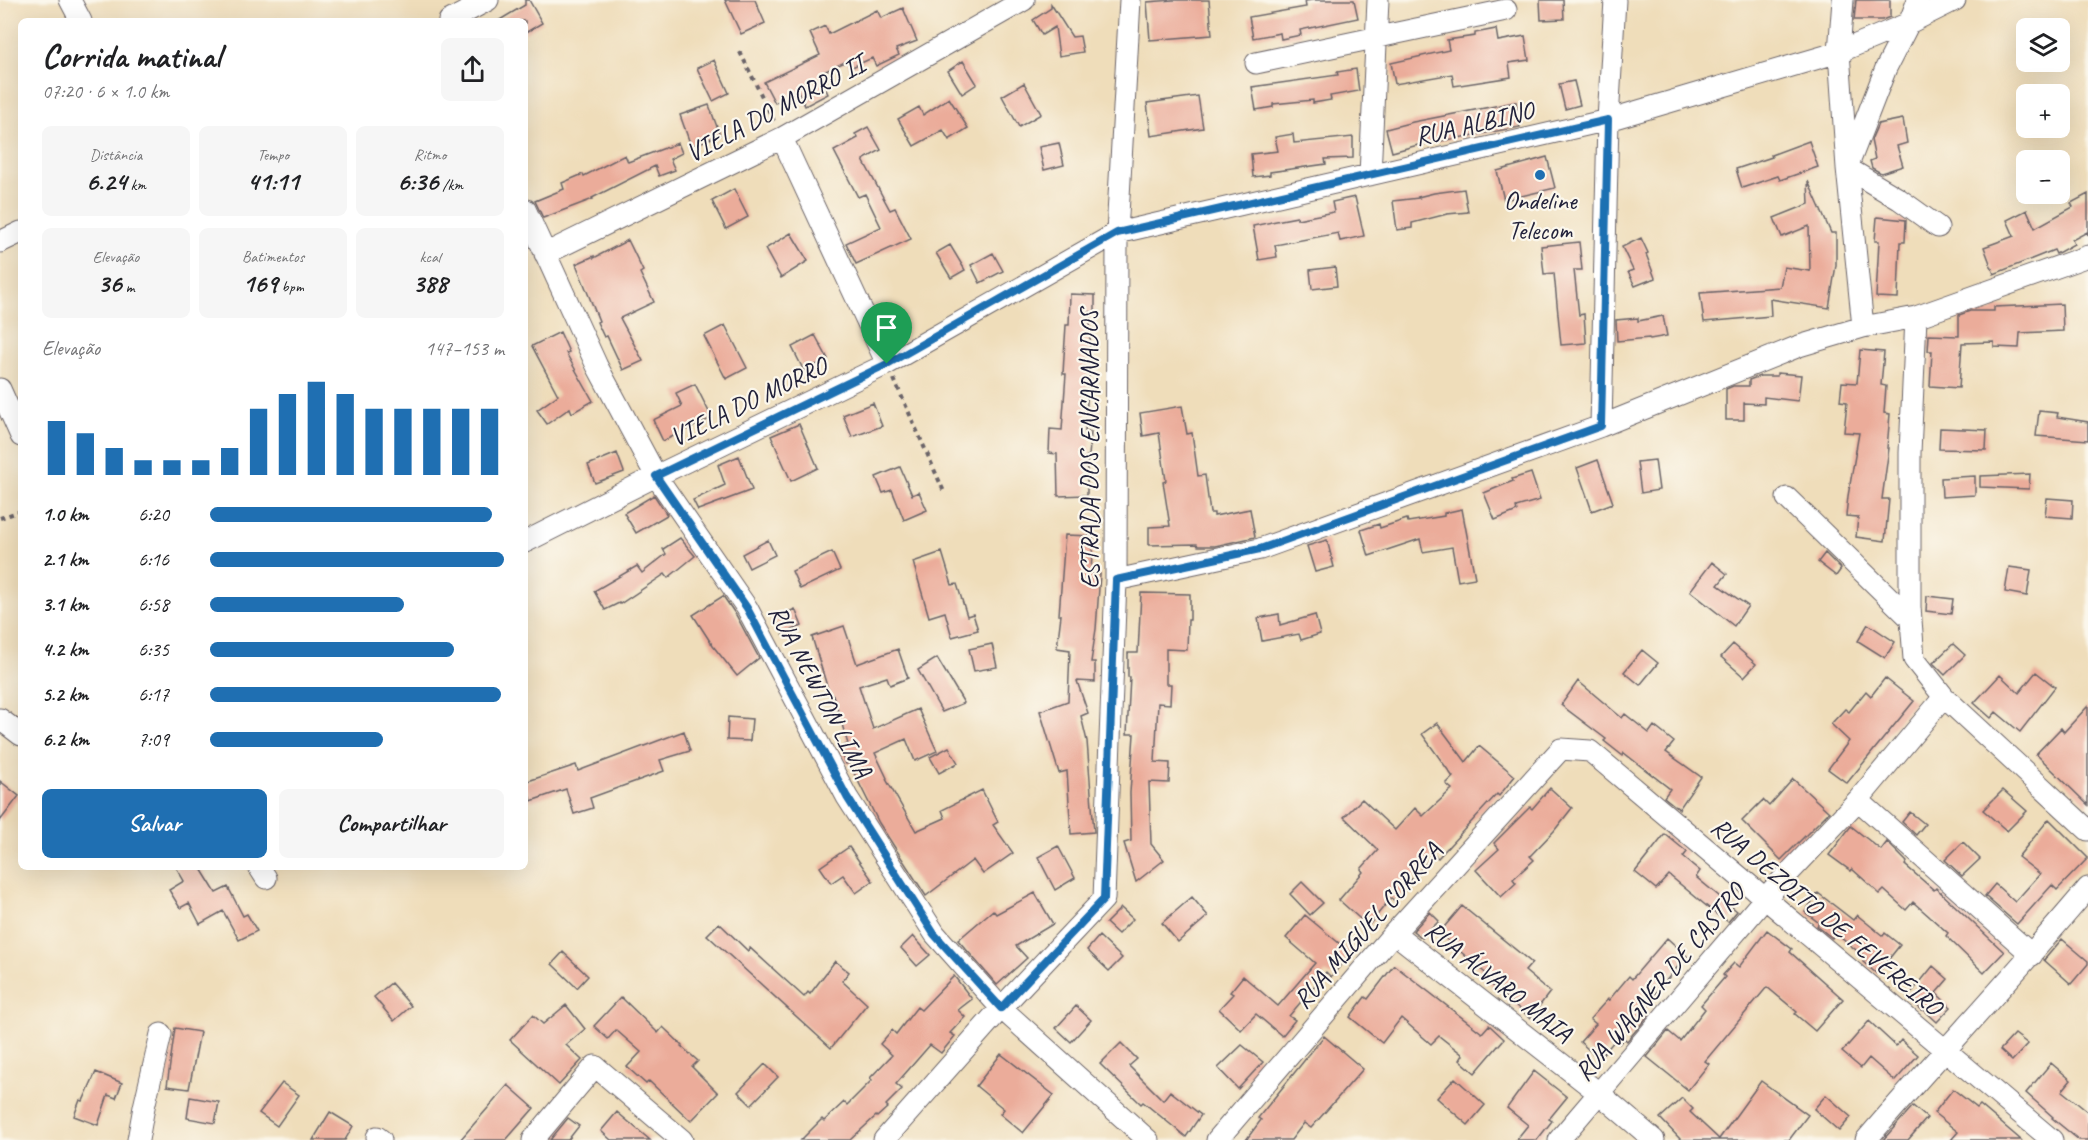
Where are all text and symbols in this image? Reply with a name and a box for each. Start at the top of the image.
map controls [2016,18,2070,204]
button: layers [2016,18,2070,72]
text: Corrida matinal [42,35,221,77]
button: share [441,38,504,101]
street label: VIELA DO MORRO II [680,45,875,170]
text: 07:20 · 6 × 1.0 km [42,79,169,104]
button: + [2016,84,2070,138]
street label: RUA ALBINO [1412,93,1540,153]
text: Distância [90,145,142,165]
text: Tempo [257,145,289,165]
text: Ritmo [414,145,446,165]
button: − [2016,150,2070,204]
text: 6.24 [86,165,127,198]
text: 41:11 [247,165,299,198]
text: 6:36 [397,165,438,198]
marker: Ondeline Telecom [1533,168,1547,182]
text: km [127,175,146,195]
text: /km [438,175,463,195]
place label: Ondeline Telecom [1504,184,1578,247]
text: Elevação [93,247,139,267]
text: Batimentos [242,247,304,267]
text: kcal [419,247,441,267]
text: 36 [98,267,122,300]
text: 169 [242,267,278,300]
text: 388 [412,267,448,300]
text: m [122,277,134,297]
text: bpm [278,277,304,297]
pin [861,302,912,364]
street label: ESTRADA DOS ENCARNADOS [1073,305,1106,589]
icon: arrive [870,311,903,344]
text: Elevação [42,336,100,361]
text: 147–153 m [425,336,504,361]
street label: VIELA DO MORRO [664,348,835,454]
text: 1.0 km [42,502,89,527]
text: 6:20 [138,502,169,527]
text: 2.1 km [42,547,89,572]
text: 6:16 [138,547,169,572]
text: 3.1 km [42,592,89,617]
text: 6:58 [138,592,169,617]
street label: RUA NEWTON LIMA [761,599,880,784]
text: 4.2 km [42,637,89,662]
text: 6:35 [138,637,169,662]
text: 5.2 km [42,682,88,707]
text: 6:17 [138,682,169,707]
text: 6.2 km [42,727,89,752]
text: 7:09 [138,727,169,752]
button: Salvar [42,789,267,858]
button: Compartilhar [279,789,504,858]
street label: RUA DEZOITO DE FEVEREIRO [1704,810,1951,1025]
street label: RUA MIGUEL CORREA [1286,834,1449,1015]
street label: RUA WAGNER DE CASTRO [1567,875,1754,1088]
street label: RUA ÁLVARO MAIA [1418,913,1580,1050]

